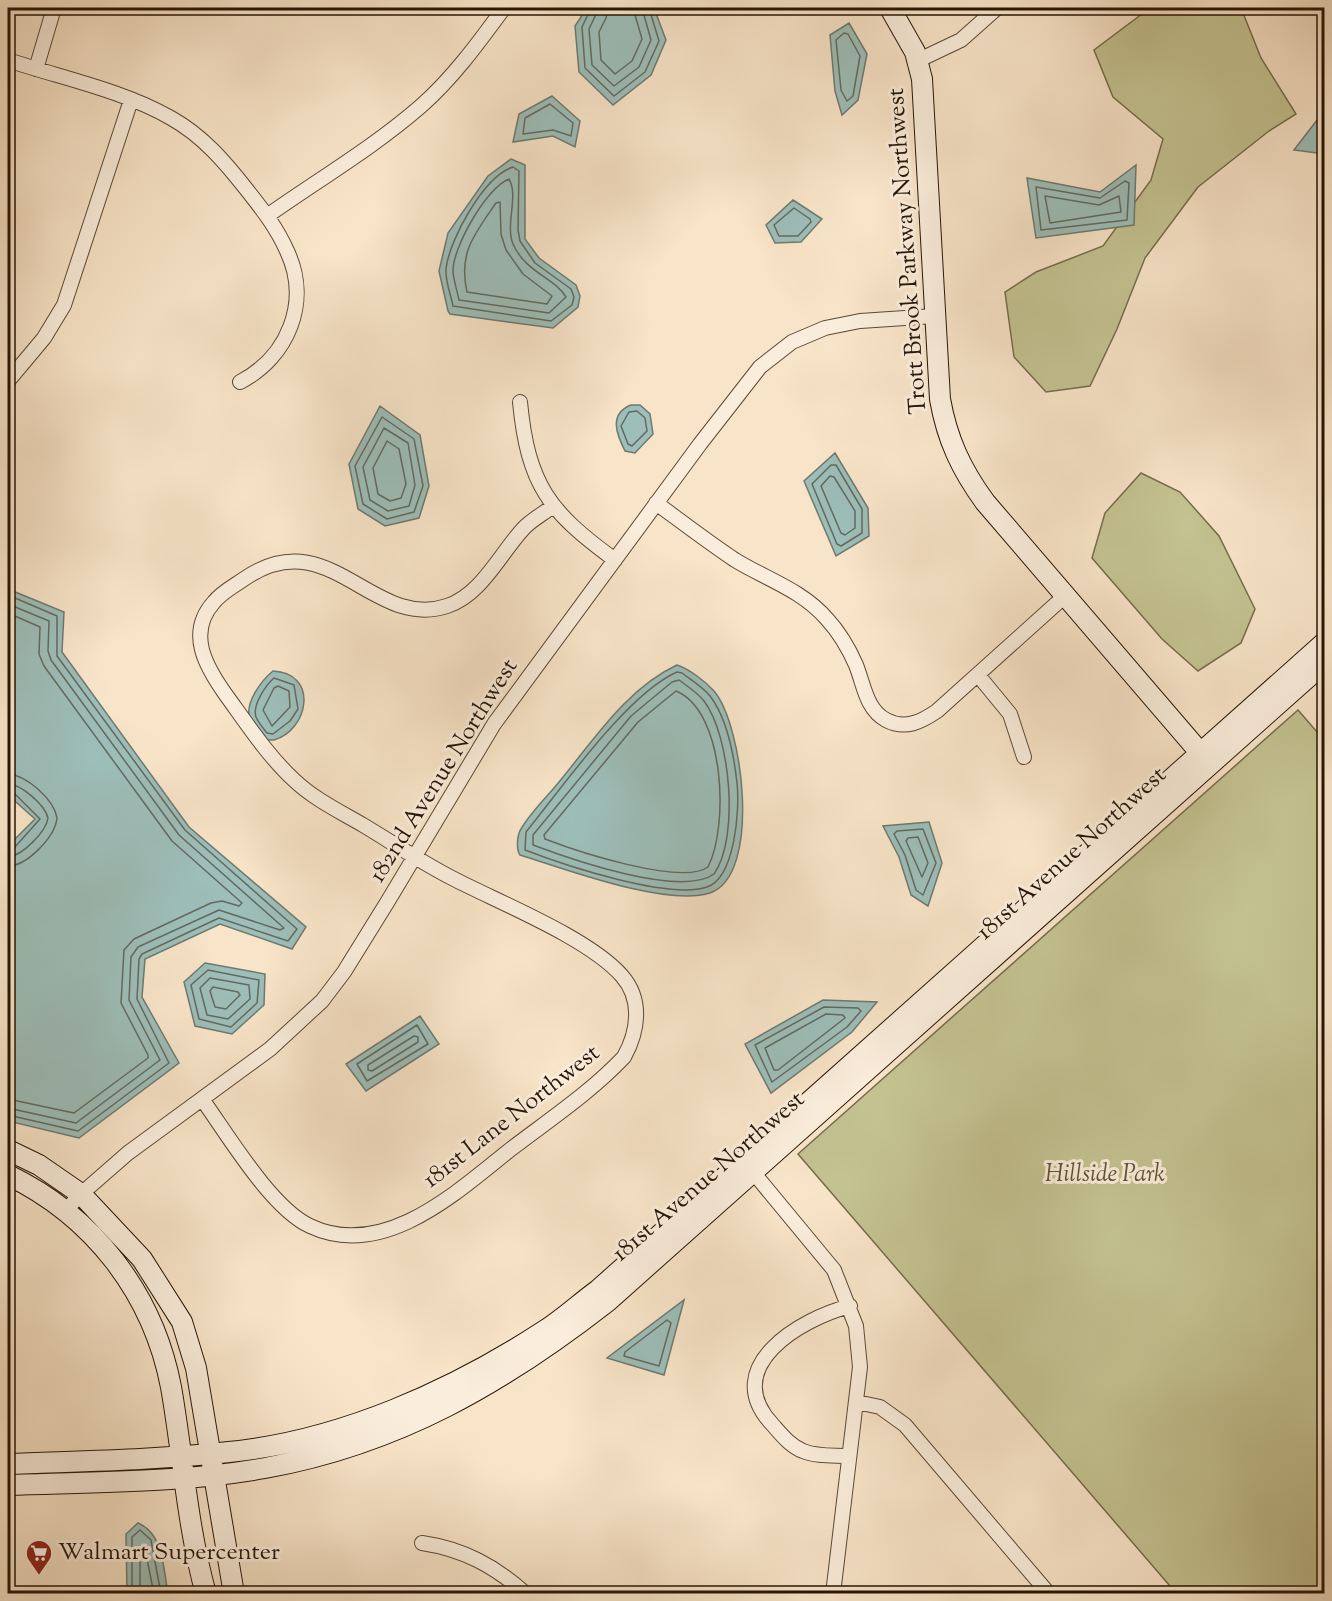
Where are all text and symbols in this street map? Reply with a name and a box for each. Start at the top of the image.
street label: Trott Brook Parkway Northwest [880,87,936,415]
street label: 182nd Avenue Northwest [361,653,527,889]
street label: 181st Avenue Northwest [969,759,1175,949]
street label: 181st Lane Northwest [416,1037,608,1197]
street label: 181st Avenue Northwest [605,1084,813,1270]
park label: Hillside Park [1045,1158,1165,1192]
place label: Walmart Supercenter [58,1536,280,1570]
supermarket icon: Walmart Supercenter [24,1538,54,1576]

